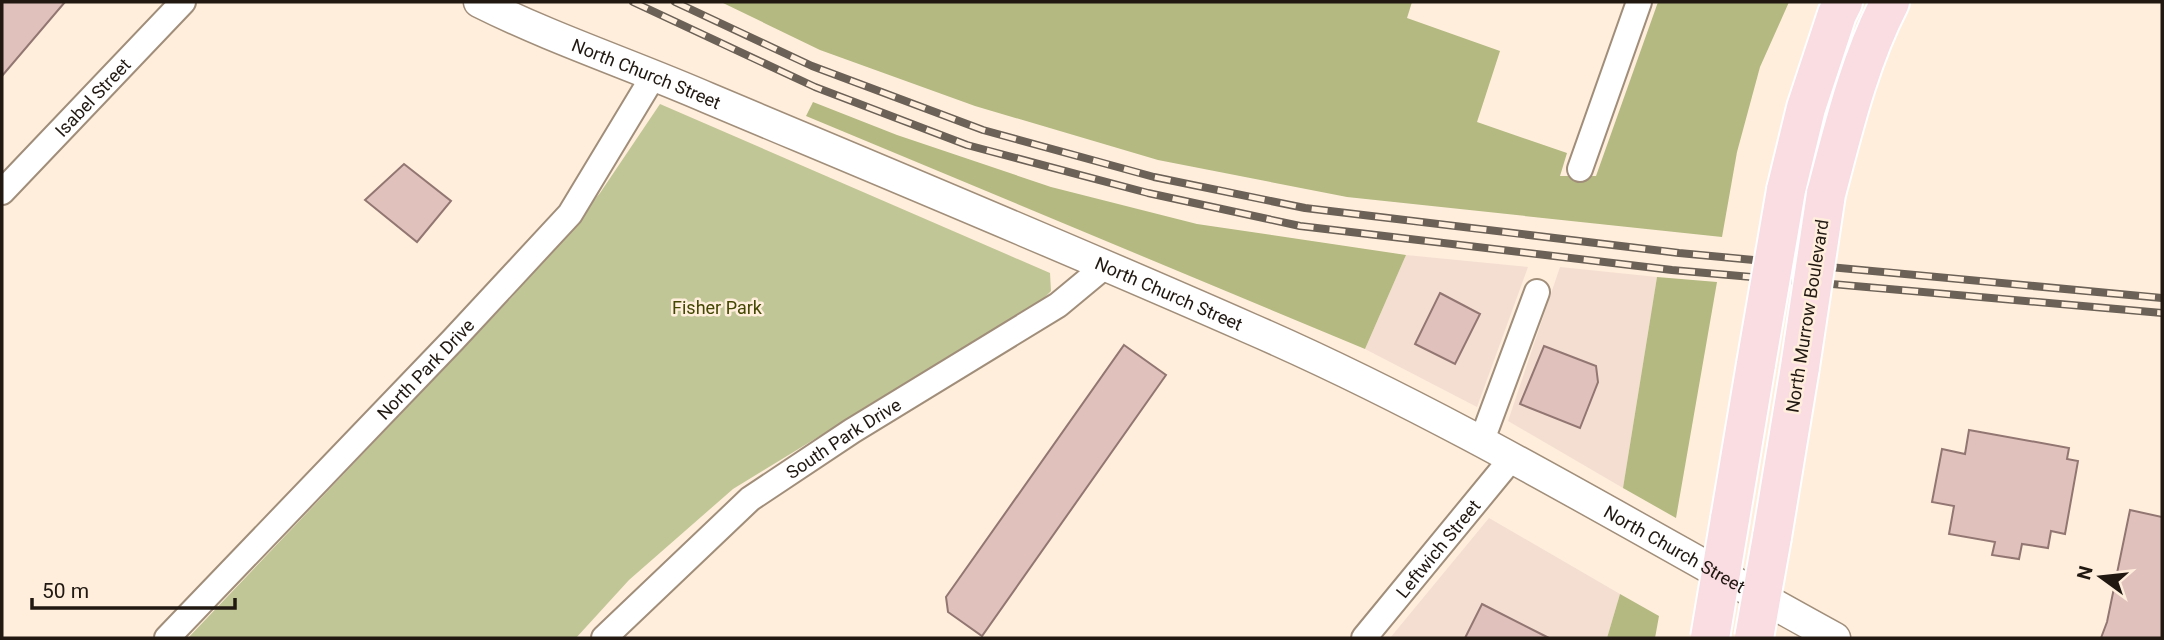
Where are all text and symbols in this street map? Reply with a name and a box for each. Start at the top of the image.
street label: North Church Street [569,34,724,113]
street label: Isabel Street [50,54,135,141]
street label: North Murrow Boulevard [1781,218,1833,414]
street label: North Church Street [1092,252,1246,334]
park label: Fisher Park [672,297,763,318]
street label: North Park Drive [372,314,478,423]
street label: South Park Drive [782,393,904,483]
street label: Leftwich Street [1391,495,1484,602]
street label: North Church Street [1600,501,1749,597]
north arrow [2066,542,2136,612]
text: N [2072,563,2098,582]
scale bar [32,566,234,610]
text: 50 m [42,579,89,603]

